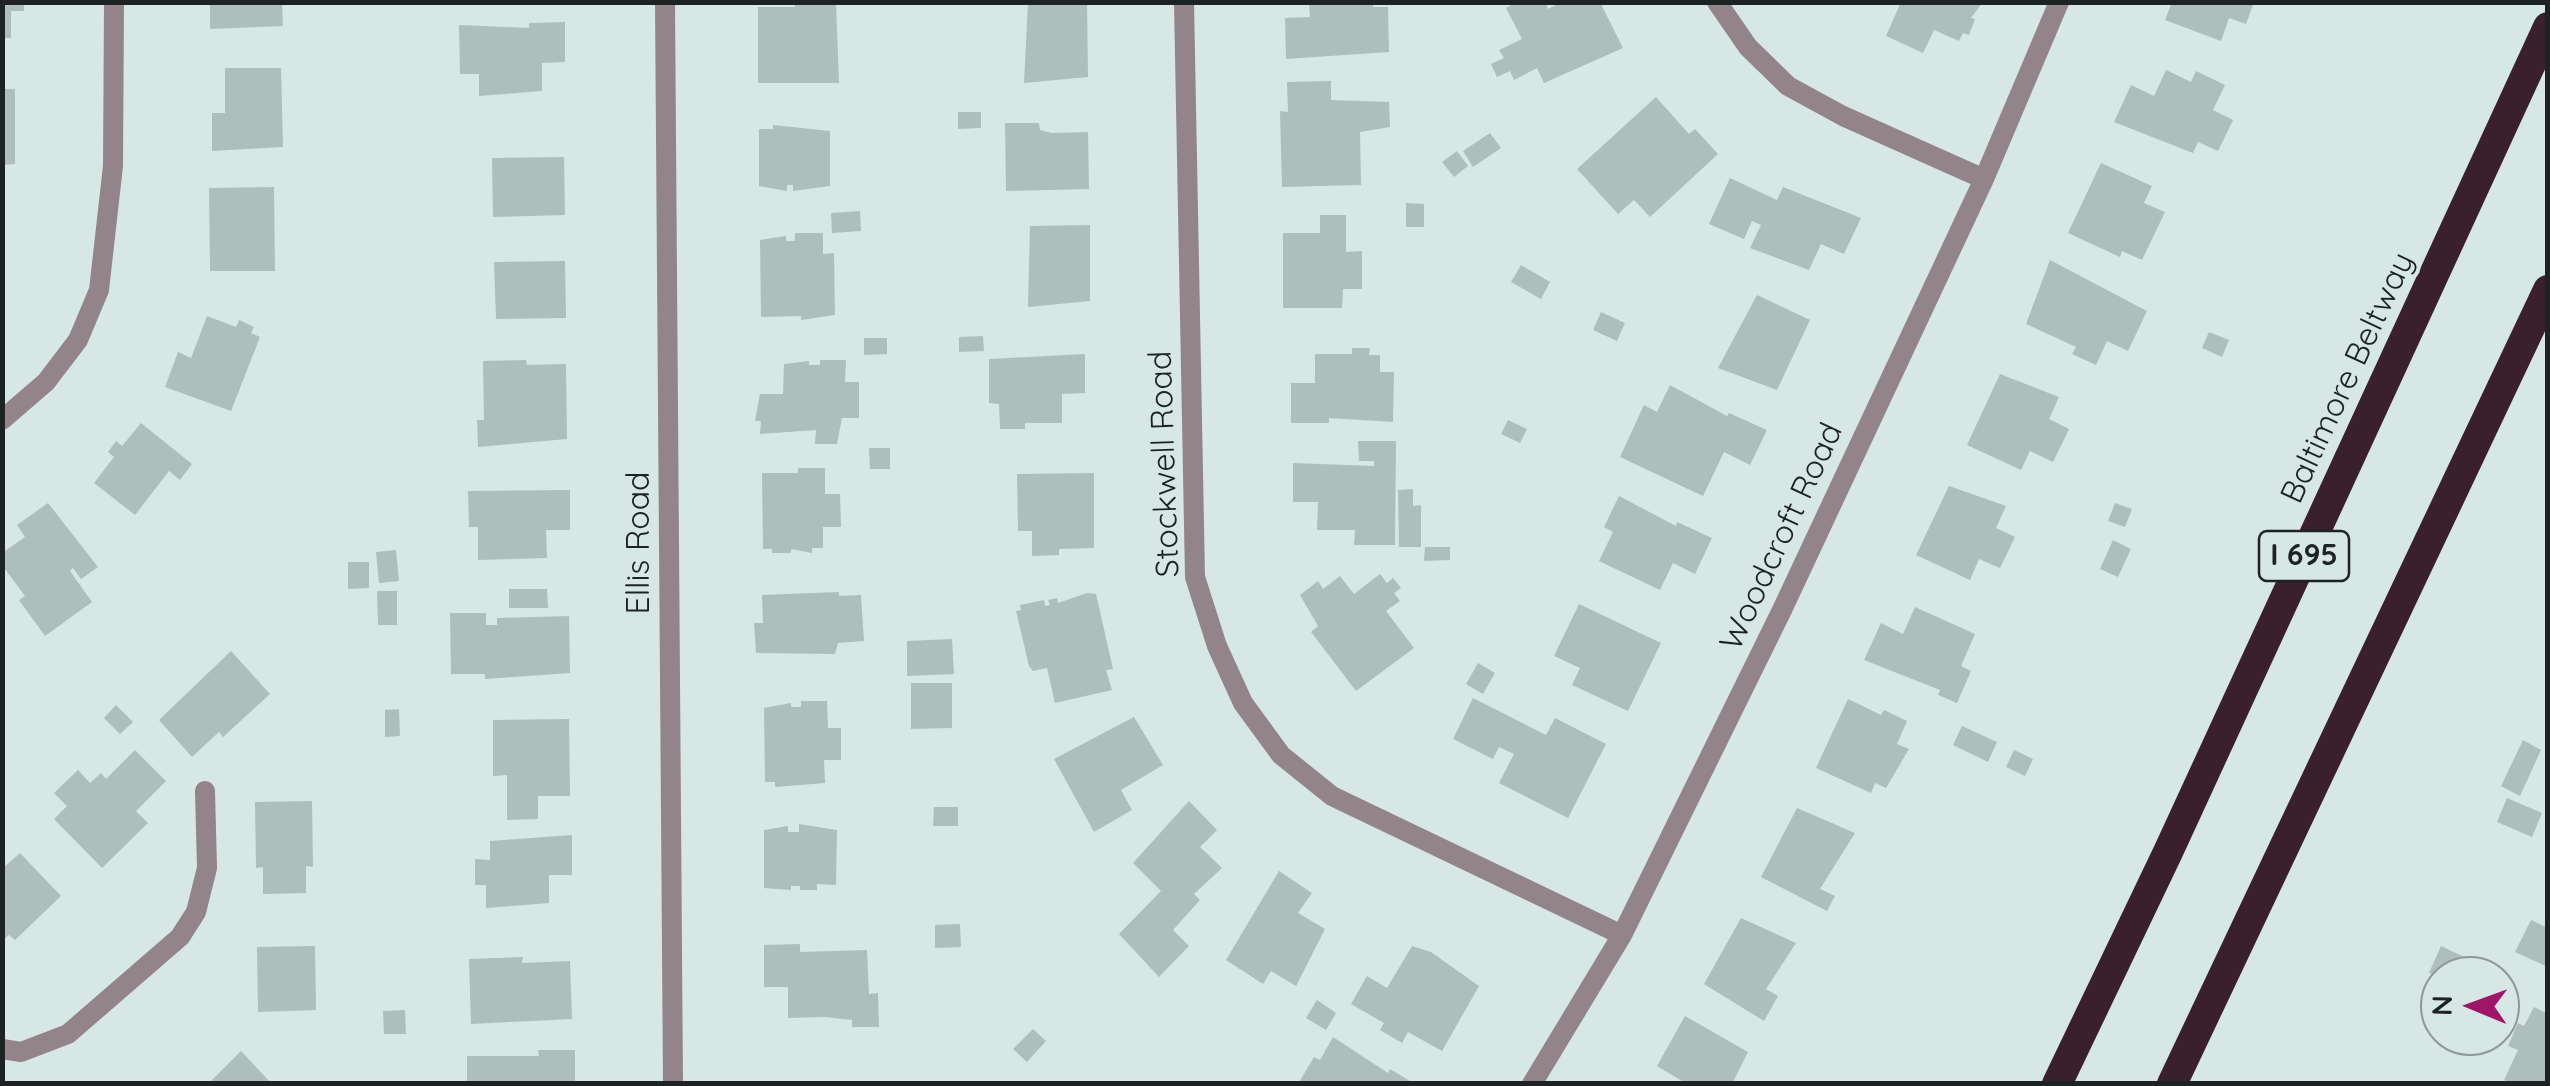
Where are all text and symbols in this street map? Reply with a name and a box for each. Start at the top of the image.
street label: Baltimore Beltway [2273,247,2423,509]
street label: Stockwell Road [1142,350,1188,578]
street label: Woodcroft Road [1712,417,1852,657]
street label: Ellis Road [620,472,658,614]
road number: I 695 [2259,531,2349,581]
north arrow [2420,956,2520,1056]
text: N [2424,995,2459,1016]

